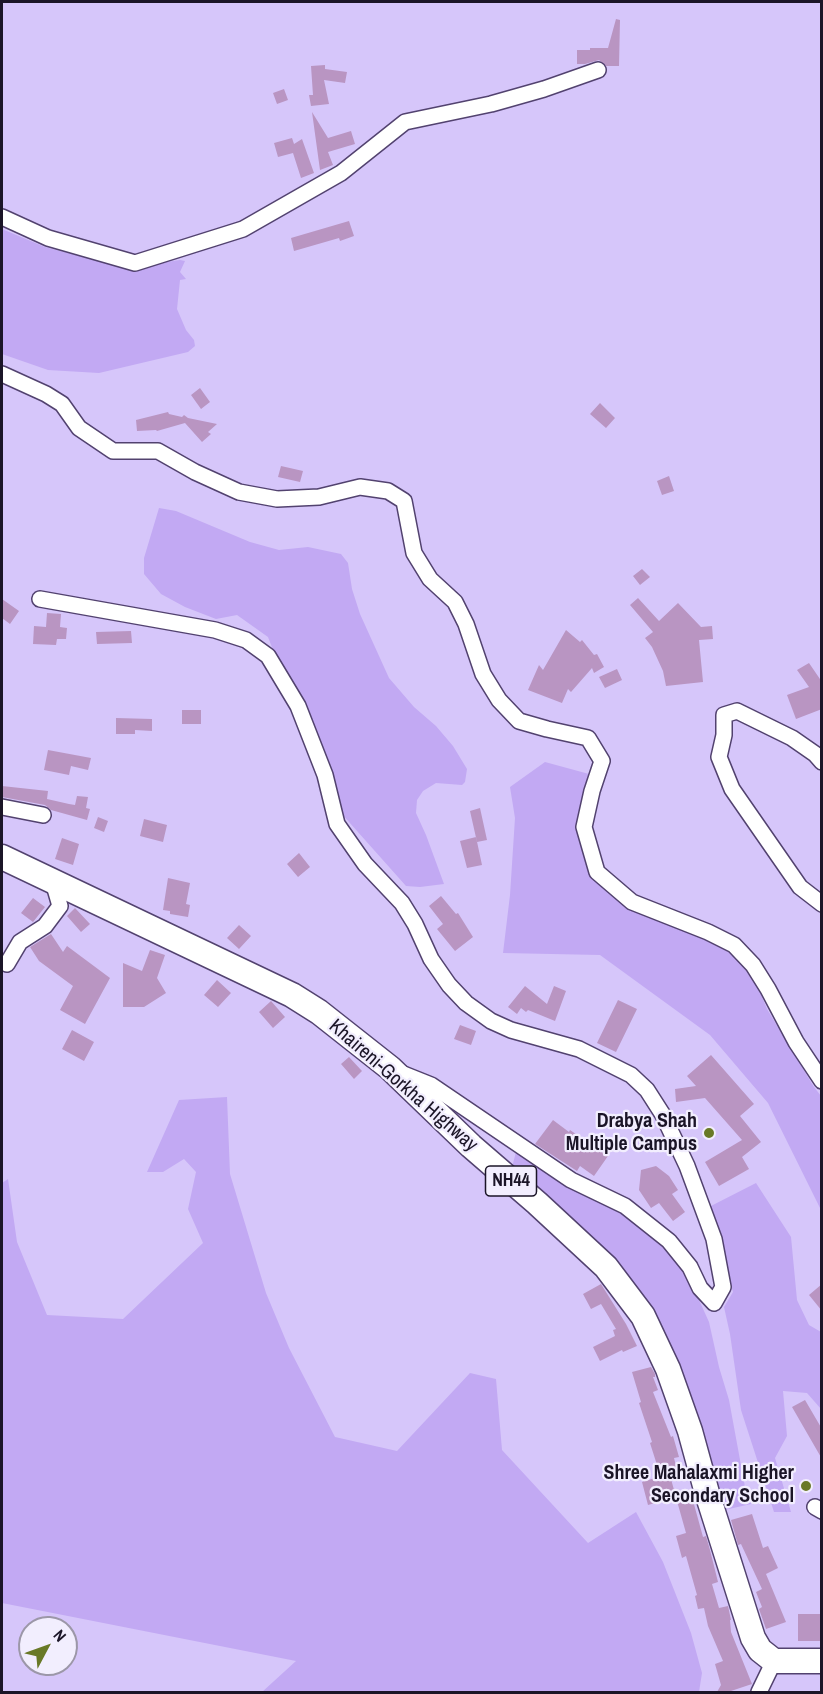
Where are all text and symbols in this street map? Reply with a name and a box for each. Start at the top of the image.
street label: Khaireni-Gorkha Highway [324,1015,482,1157]
place label: Drabya Shah Multiple Campus [566,1110,697,1157]
marker: Drabya Shah Multiple Campus [702,1126,716,1140]
road number: NH44 [486,1166,536,1196]
place label: Shree Mahalaxmi Higher Secondary School [604,1462,794,1509]
marker: Shree Mahalaxmi Higher Secondary School [799,1479,813,1493]
north arrow [18,1616,78,1676]
text: N [49,1625,71,1646]

